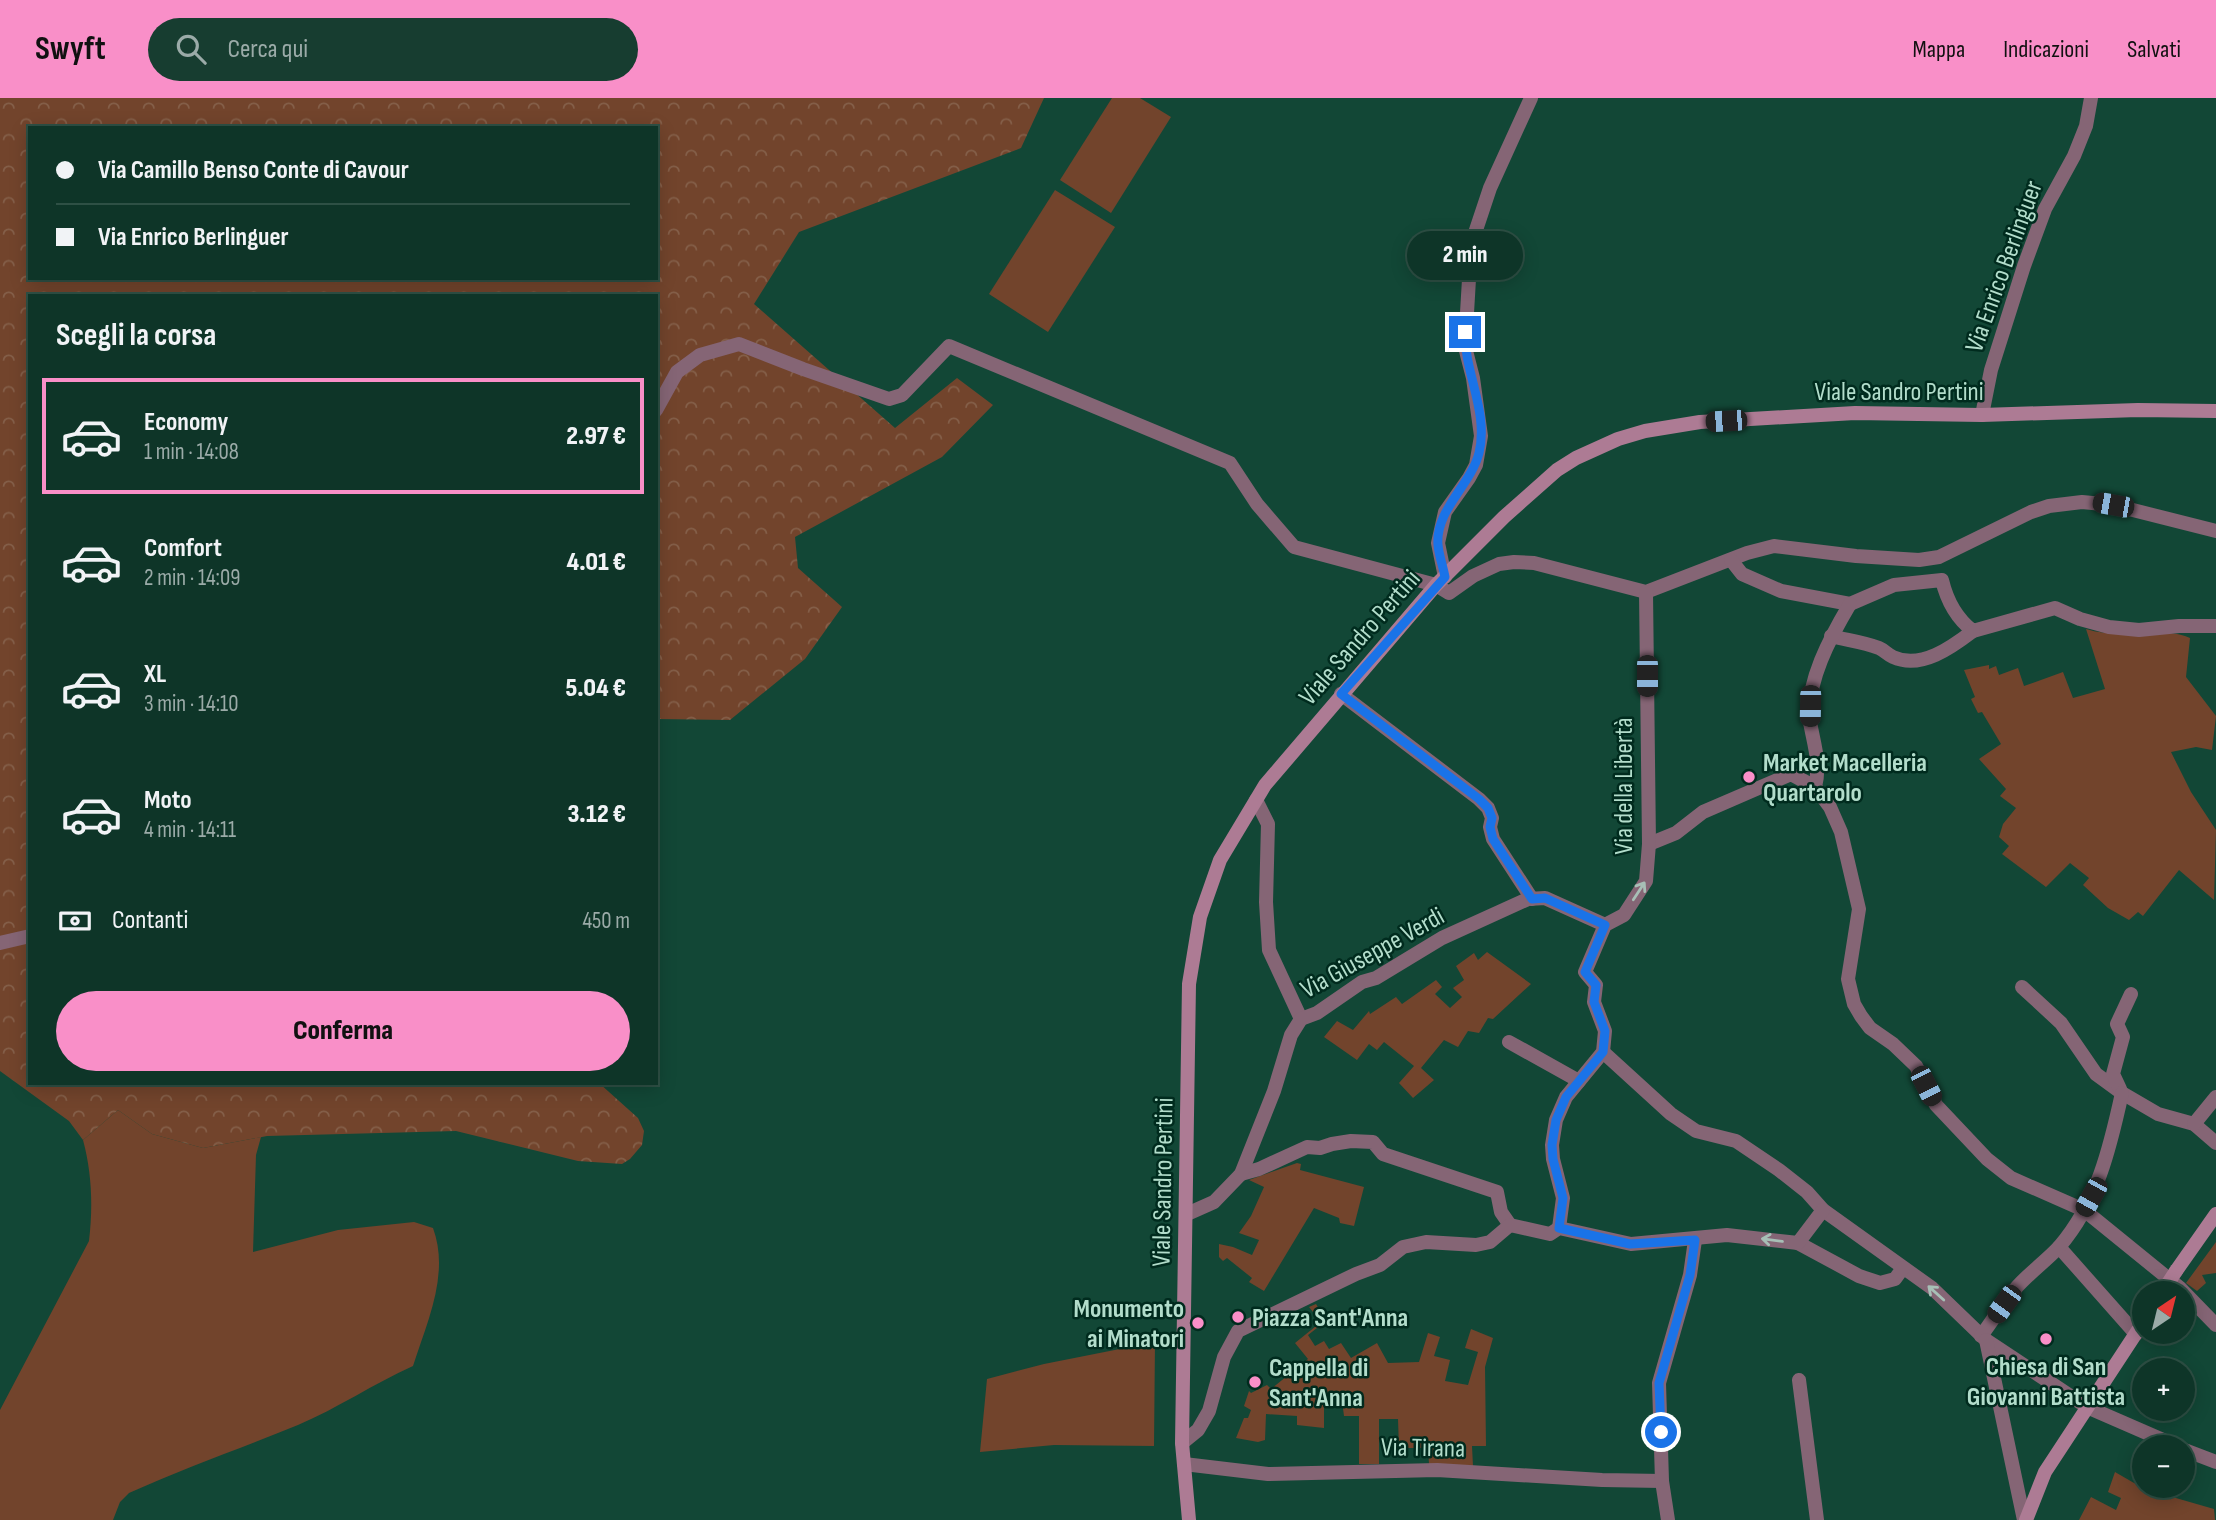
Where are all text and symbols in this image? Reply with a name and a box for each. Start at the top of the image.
search box [148,18,638,81]
text: Swyft [35,29,106,69]
icon: search [172,30,210,68]
text: Cerca qui [228,34,308,65]
text: Mappa [1913,35,1965,64]
text: Indicazioni [2003,35,2089,64]
text: Salvati [2127,35,2181,64]
text: Via Camillo Benso Conte di Cavour [98,155,409,186]
street label: Via Enrico Berlinguer [1959,176,2050,356]
text: Via Enrico Berlinguer [98,222,289,253]
callout: 2 min [1407,230,1523,280]
text: 2 min [1443,241,1487,269]
text: Scegli la corsa [56,316,216,355]
route end [1449,316,1481,348]
street label: Viale Sandro Pertini [1815,377,1983,408]
icon: car [60,405,123,468]
text: Economy [144,407,228,438]
car [1705,409,1748,433]
text: 2.97 € [566,421,626,452]
text: 1 min · 14:08 [144,438,239,466]
car [2091,491,2136,519]
icon: car [60,531,123,594]
text: Comfort [144,533,222,564]
text: 4.01 € [567,547,626,578]
text: 2 min · 14:09 [144,564,240,592]
street label: Viale Sandro Pertini [1293,564,1427,712]
car [1637,655,1658,697]
icon: car [60,657,123,720]
text: XL [144,659,166,690]
text: 5.04 € [565,673,626,704]
car [1800,685,1821,727]
text: 3 min · 14:10 [144,690,238,718]
street label: Via della Libertà [1609,717,1640,855]
place label: Market Macelleria Quartarolo [1763,748,1927,809]
marker: Market Macelleria Quartarolo [1741,769,1757,785]
icon: car [60,783,123,846]
text: Moto [144,785,192,816]
text: 3.12 € [567,799,626,830]
text: 4 min · 14:11 [144,816,236,844]
one-way arrow [1632,882,1646,902]
street label: Via Giuseppe Verdi [1296,901,1450,1006]
icon: cash [56,902,94,940]
text: Contanti [112,905,188,936]
text: 450 m [582,907,630,935]
button: Conferma [56,991,630,1071]
car [1908,1063,1945,1109]
street label: Viale Sandro Pertini [1147,1097,1180,1267]
car [2072,1174,2111,1220]
one-way arrow [1761,1233,1784,1246]
car [1984,1281,2025,1327]
north arrow [2132,1281,2194,1344]
map controls [2132,1281,2195,1498]
one-way arrow [1927,1285,1945,1301]
place label: Monumento ai Minatori [1073,1294,1184,1355]
place label: Piazza Sant'Anna [1252,1303,1408,1334]
marker: Piazza Sant'Anna [1230,1309,1246,1325]
marker: Monumento ai Minatori [1190,1315,1206,1331]
marker: Chiesa di San Giovanni Battista [2038,1331,2054,1347]
place label: Chiesa di San Giovanni Battista [1967,1352,2125,1413]
place label: Cappella di Sant'Anna [1269,1353,1368,1414]
button: + [2132,1358,2195,1421]
marker: Cappella di Sant'Anna [1247,1374,1263,1390]
route start [1645,1416,1677,1448]
street label: Via Tirana [1381,1432,1465,1465]
button: − [2132,1435,2195,1498]

